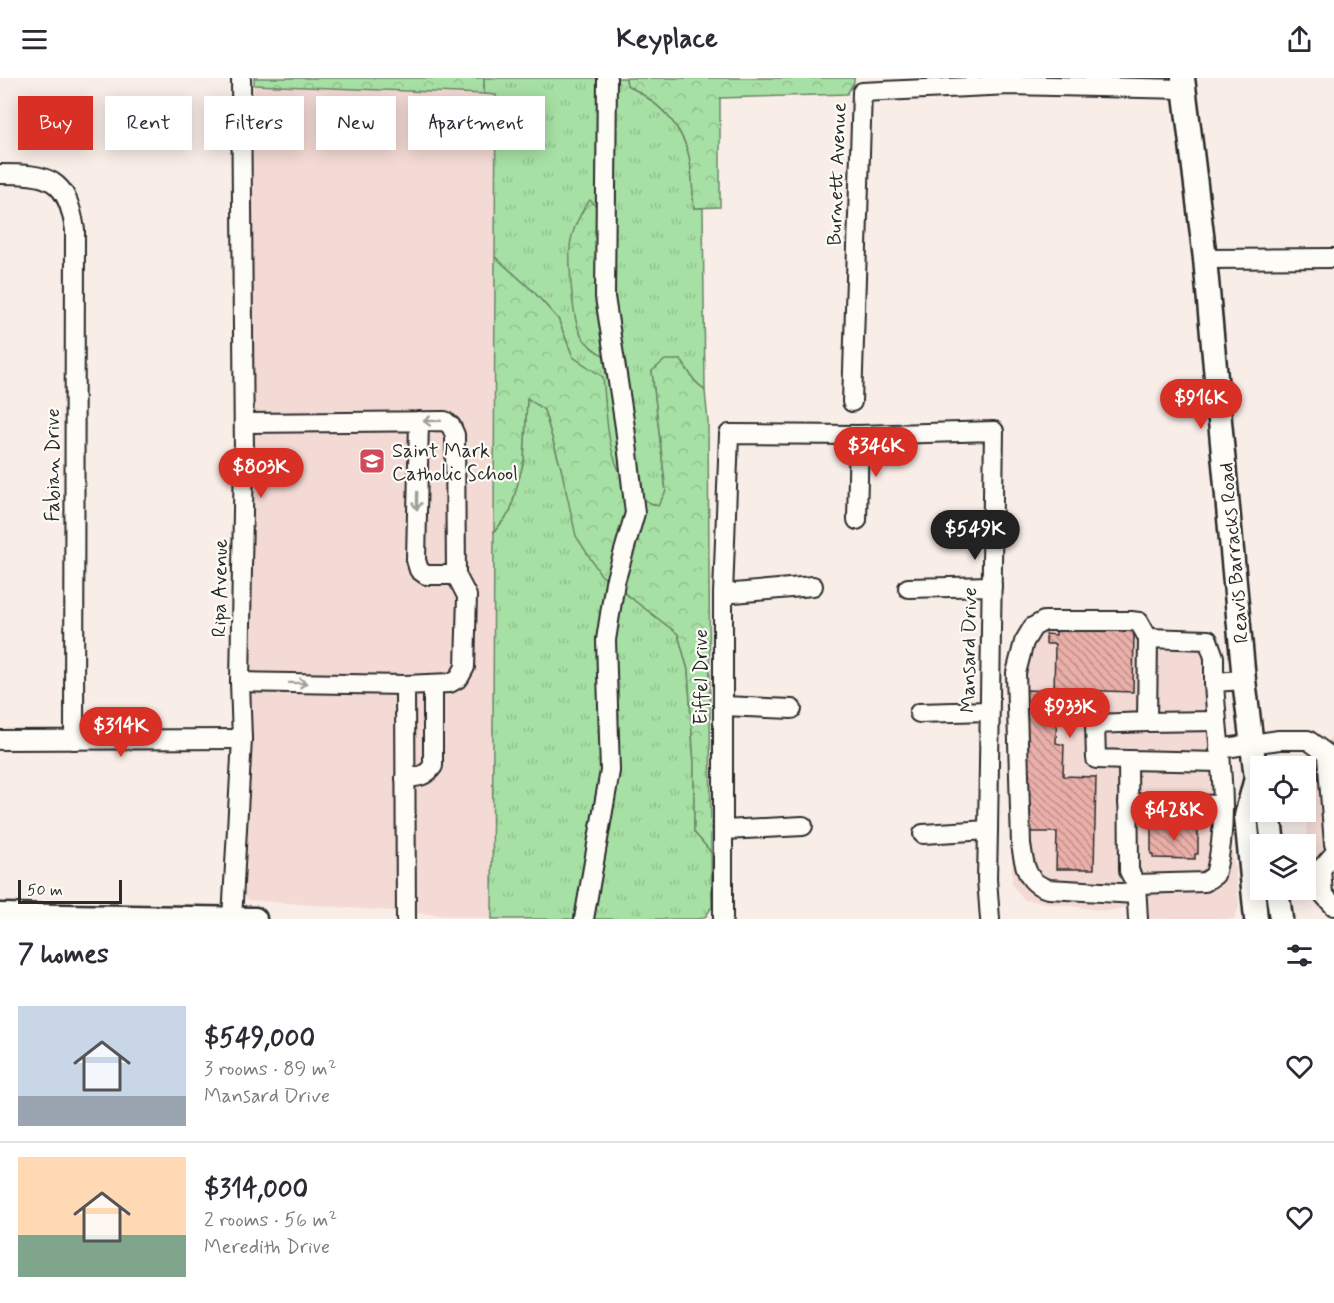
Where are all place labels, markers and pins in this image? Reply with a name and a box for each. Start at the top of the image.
pin: $916K [1159,379,1243,430]
pin: $346K [834,427,918,478]
place label: Saint Mark Catholic School [392,438,518,488]
school or university icon: Saint Mark Catholic School [357,446,387,476]
pin: $803K [219,448,303,499]
pin: $549K [933,510,1017,561]
pin: $933K [1028,688,1112,739]
pin: $314K [79,707,163,758]
pin: $428K [1132,791,1216,842]

